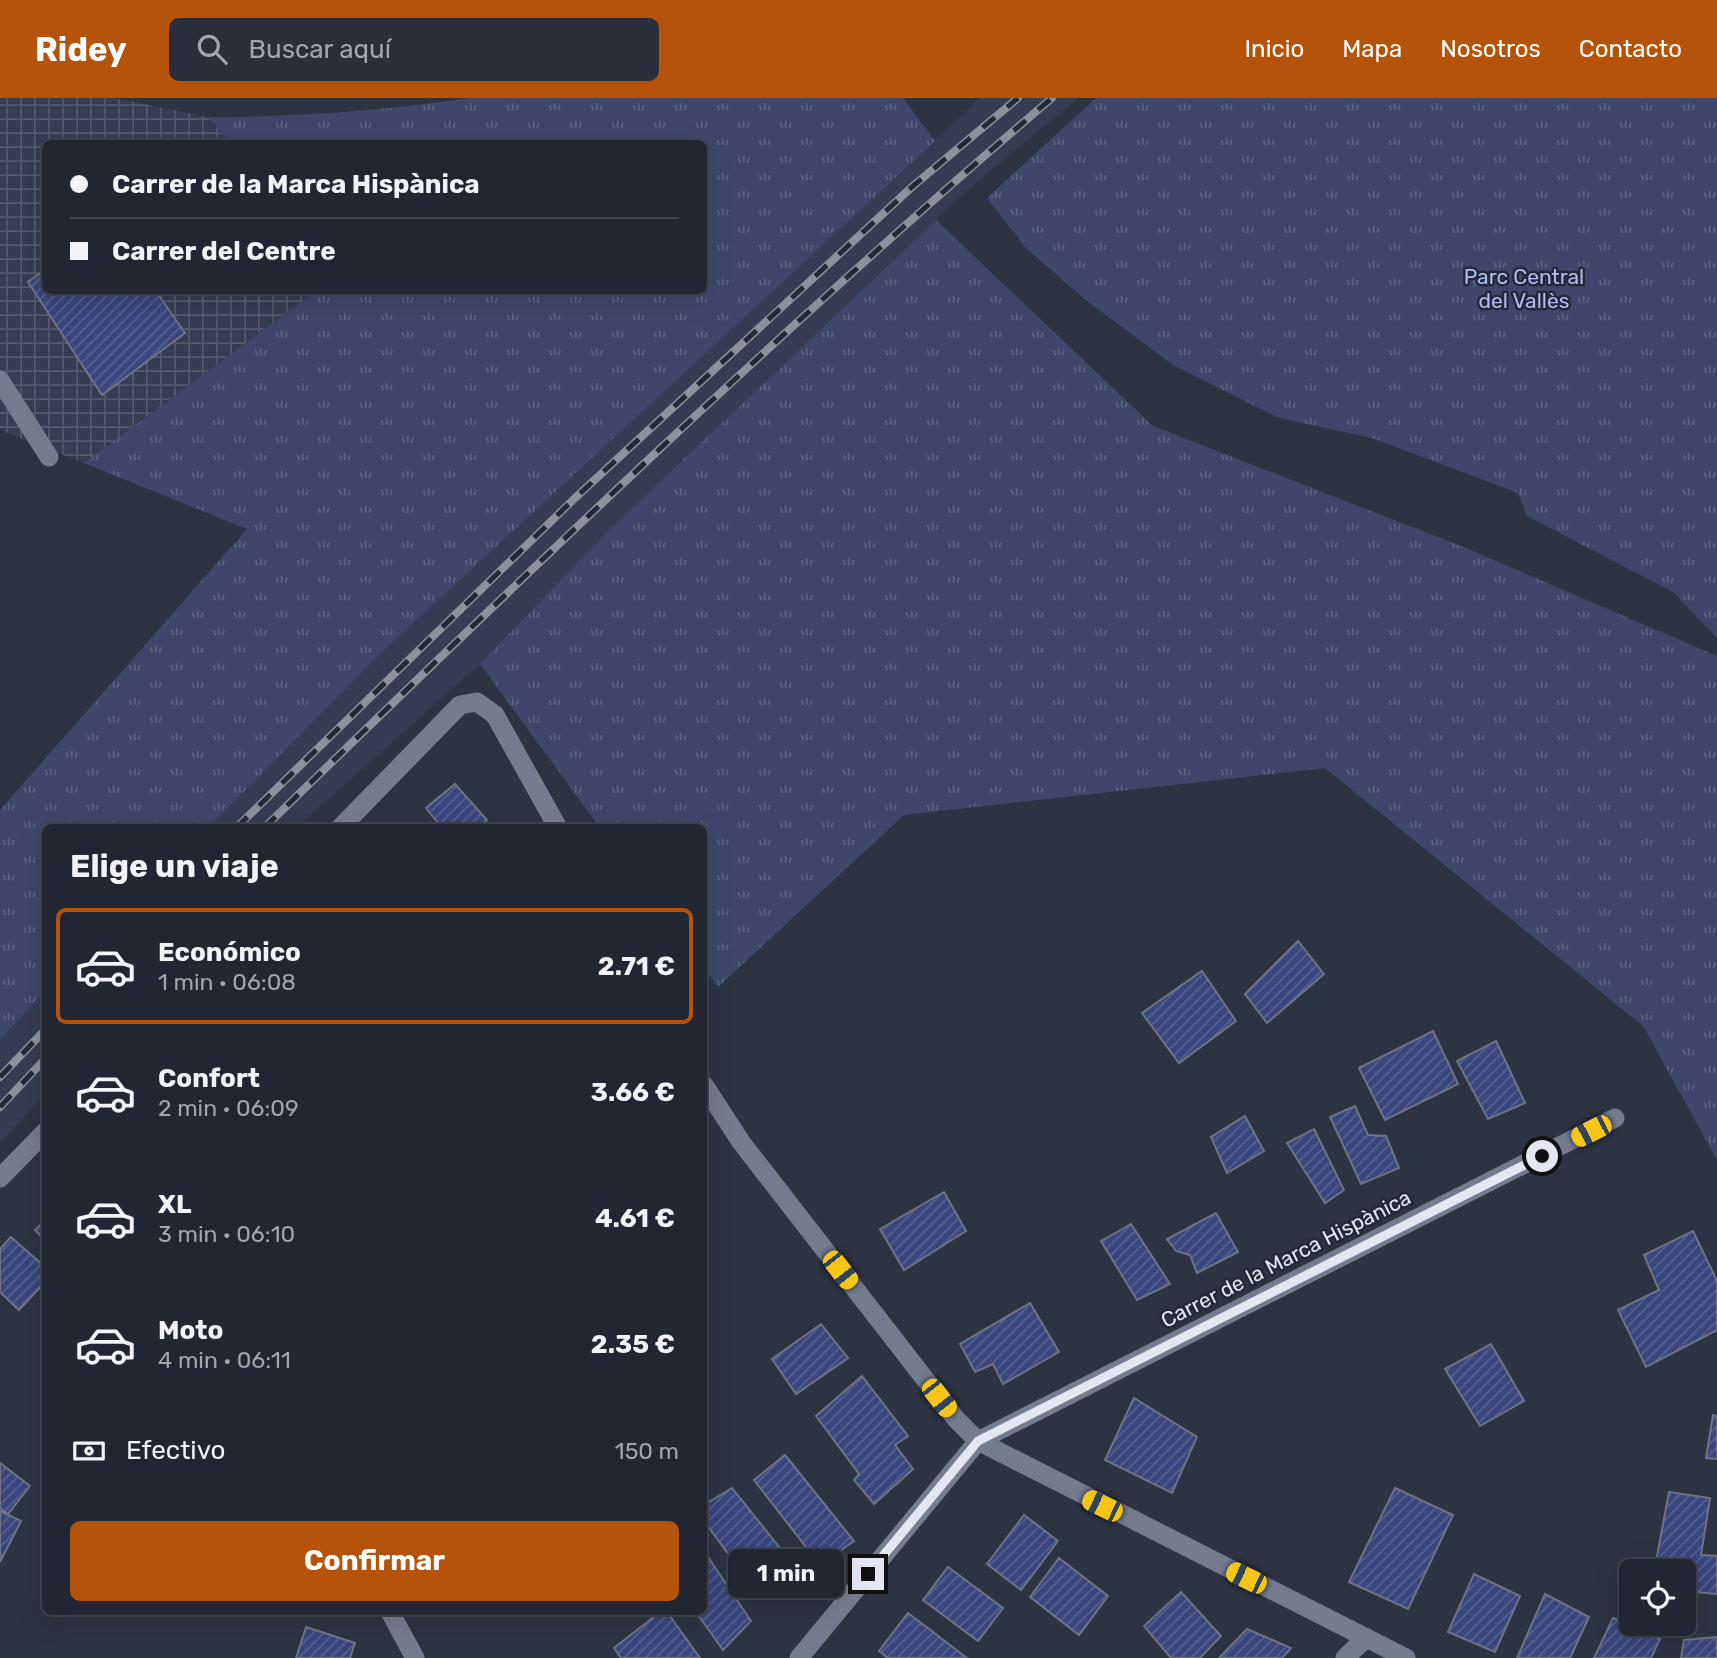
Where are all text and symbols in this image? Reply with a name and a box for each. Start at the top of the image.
search box [169,18,659,81]
text: Ridey [35,30,127,69]
icon: search [193,30,231,68]
text: Buscar aquí [249,34,391,65]
text: Inicio [1245,35,1304,63]
text: Mapa [1342,35,1402,63]
text: Nosotros [1440,35,1541,63]
text: Contacto [1579,35,1682,63]
text: Carrer de la Marca Hispànica [112,169,480,200]
text: Carrer del Centre [112,236,336,267]
park label: Parc Central del Vallès [1464,264,1584,313]
text: Elige un viaje [70,847,279,885]
icon: car [74,935,137,998]
text: Económico [158,937,301,968]
text: 2.71 € [598,951,675,982]
text: 1 min · 06:08 [158,968,296,996]
icon: car [74,1061,137,1124]
text: Confort [158,1063,260,1094]
text: 3.66 € [591,1077,675,1108]
text: 2 min · 06:09 [158,1094,299,1122]
car [1568,1112,1615,1150]
route start [1526,1140,1558,1172]
street label: Carrer de la Marca Hispànica [1157,1184,1415,1333]
icon: car [74,1187,137,1250]
text: XL [158,1189,191,1220]
text: 4.61 € [595,1203,675,1234]
text: 3 min · 06:10 [158,1220,295,1248]
car [819,1247,862,1293]
icon: car [74,1313,137,1376]
text: Moto [158,1315,223,1346]
text: 2.35 € [591,1329,675,1360]
text: 4 min · 06:11 [158,1346,291,1374]
car [918,1375,961,1421]
icon: cash [70,1432,108,1470]
text: Efectivo [126,1435,225,1466]
text: 150 m [615,1437,679,1465]
car [1079,1487,1126,1525]
button: Confirmar [70,1521,679,1601]
callout: 1 min [728,1550,844,1598]
route end [852,1558,884,1590]
text: 1 min [757,1559,815,1587]
car [1223,1559,1270,1597]
map controls [1619,1559,1696,1636]
button: locate [1619,1559,1696,1636]

